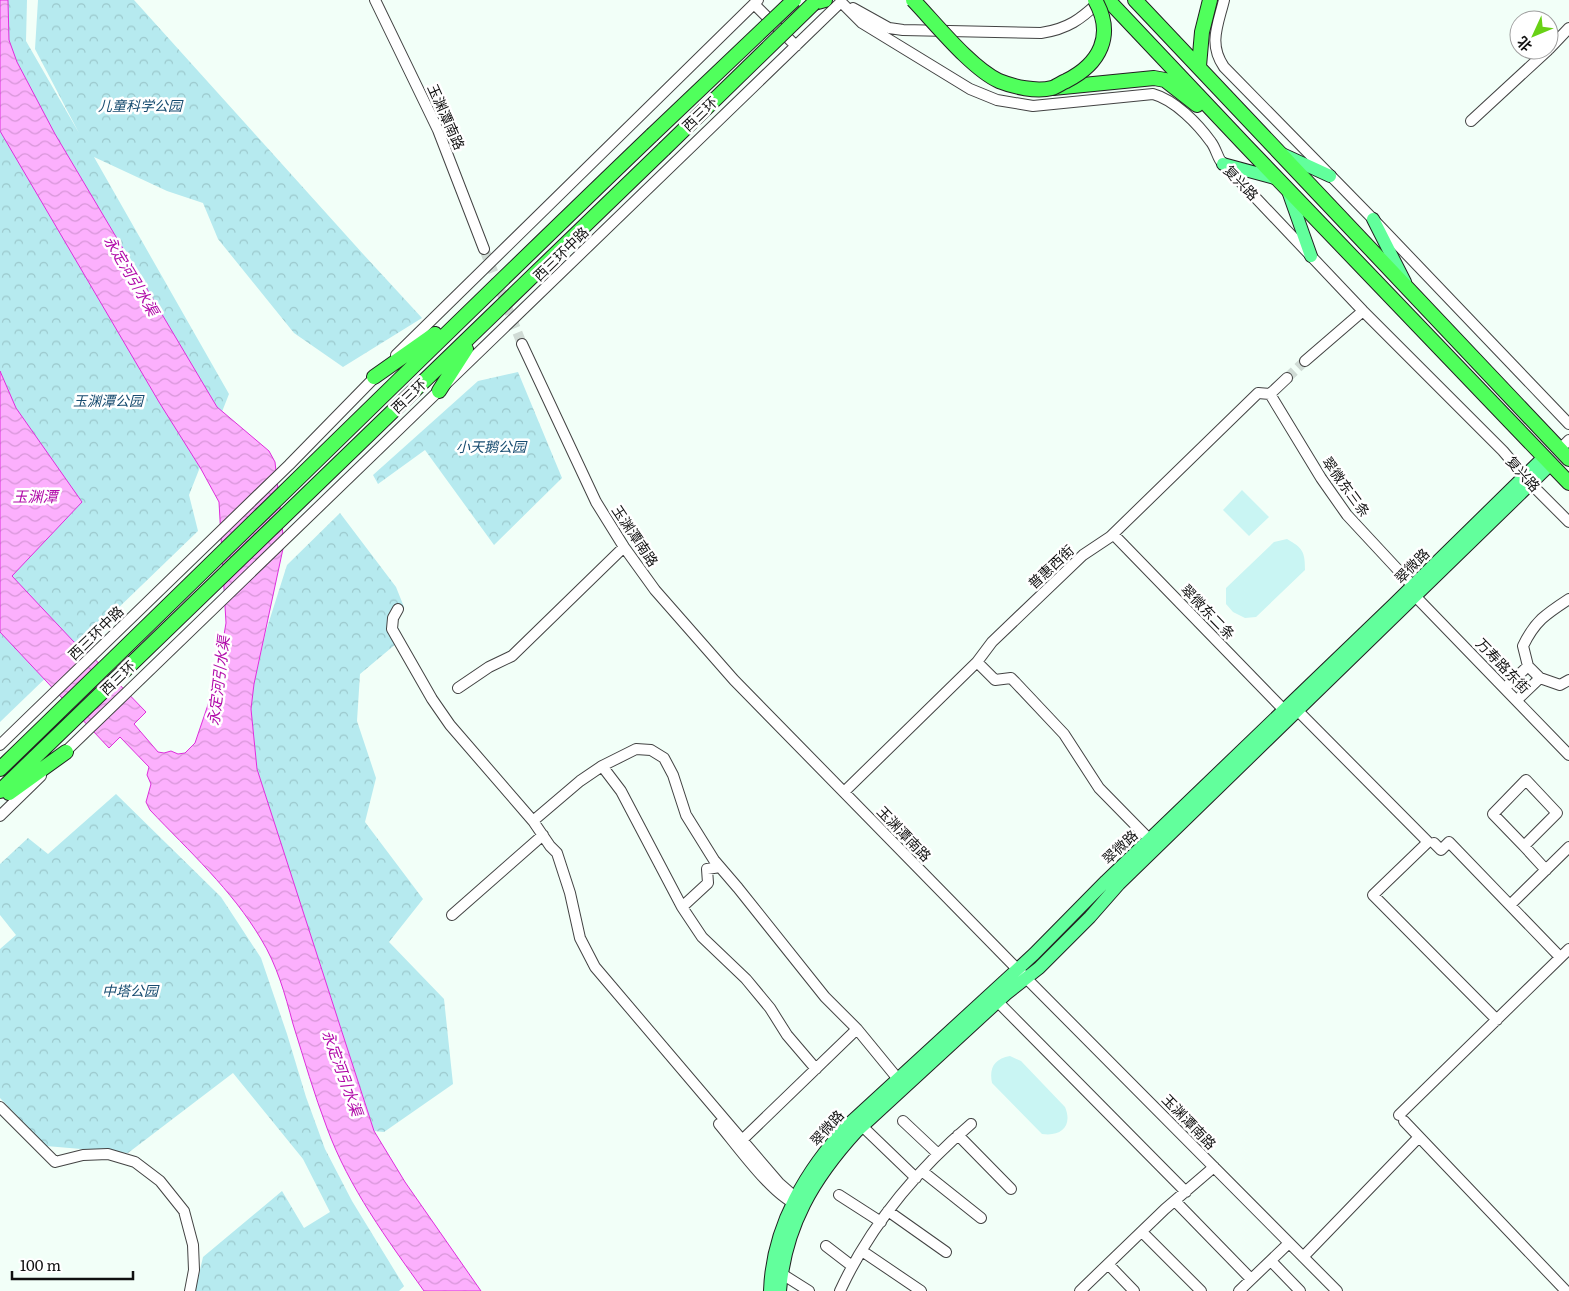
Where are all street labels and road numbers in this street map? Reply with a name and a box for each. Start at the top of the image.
street label: 玉渊潭南路 [424,81,470,153]
street label: 西三环 [677,91,721,135]
street label: 复兴路 [1220,160,1264,204]
street label: 西三环中路 [528,222,592,285]
street label: 西三环 [386,373,430,417]
street label: 复兴路 [1502,451,1545,496]
street label: 翠微东三条 [1318,452,1375,521]
street label: 玉渊潭南路 [608,501,664,570]
street label: 普惠西街 [1023,540,1078,593]
street label: 翠微路 [1389,543,1433,587]
street label: 翠微东二条 [1177,579,1240,643]
street label: 西三环中路 [63,601,127,664]
street label: 万寿路东街 [1472,633,1535,697]
street label: 西三环 [95,655,139,699]
street label: 玉渊潭南路 [873,801,936,865]
street label: 翠微路 [1097,825,1141,868]
street label: 玉渊潭南路 [1158,1089,1221,1153]
street label: 翠微路 [805,1105,848,1150]

